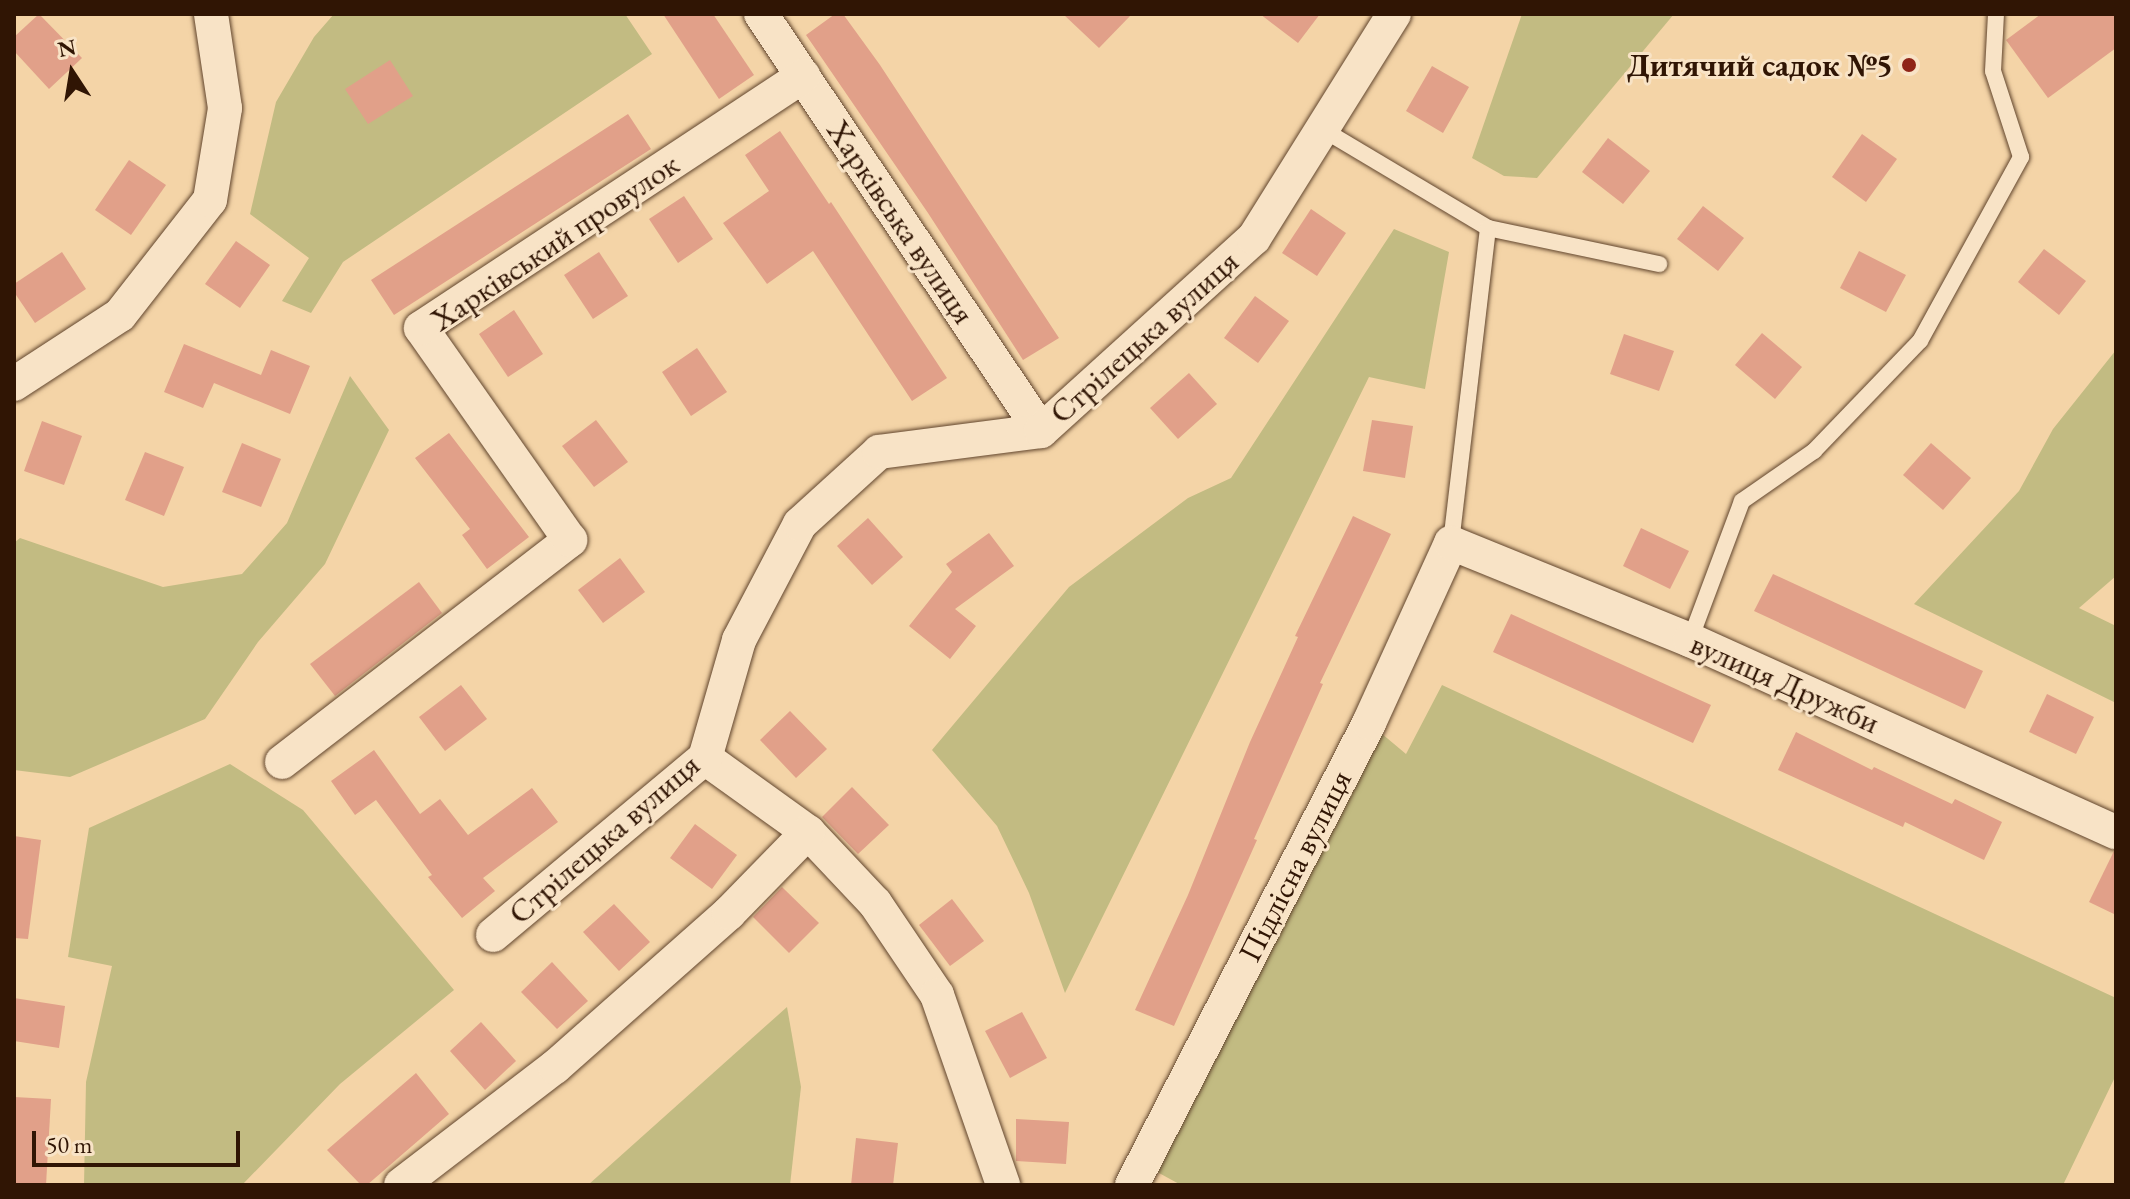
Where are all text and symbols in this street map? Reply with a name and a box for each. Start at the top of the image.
north arrow [32,32,112,112]
text: N [55,32,79,64]
place label: Дитячий садок №5 [1627,46,1893,84]
marker: Дитячий садок №5 [1900,56,1918,74]
street label: Харківська вулиця [819,113,983,331]
street label: Харківський провулок [424,145,686,339]
street label: Стрілецька вулиця [1042,242,1246,432]
street label: вулиця Дружби [1685,624,1885,742]
street label: Стрілецька вулиця [501,746,707,932]
street label: Підлісна вулиця [1230,764,1360,968]
scale bar [36,1115,244,1165]
text: 50 m [46,1129,93,1160]

